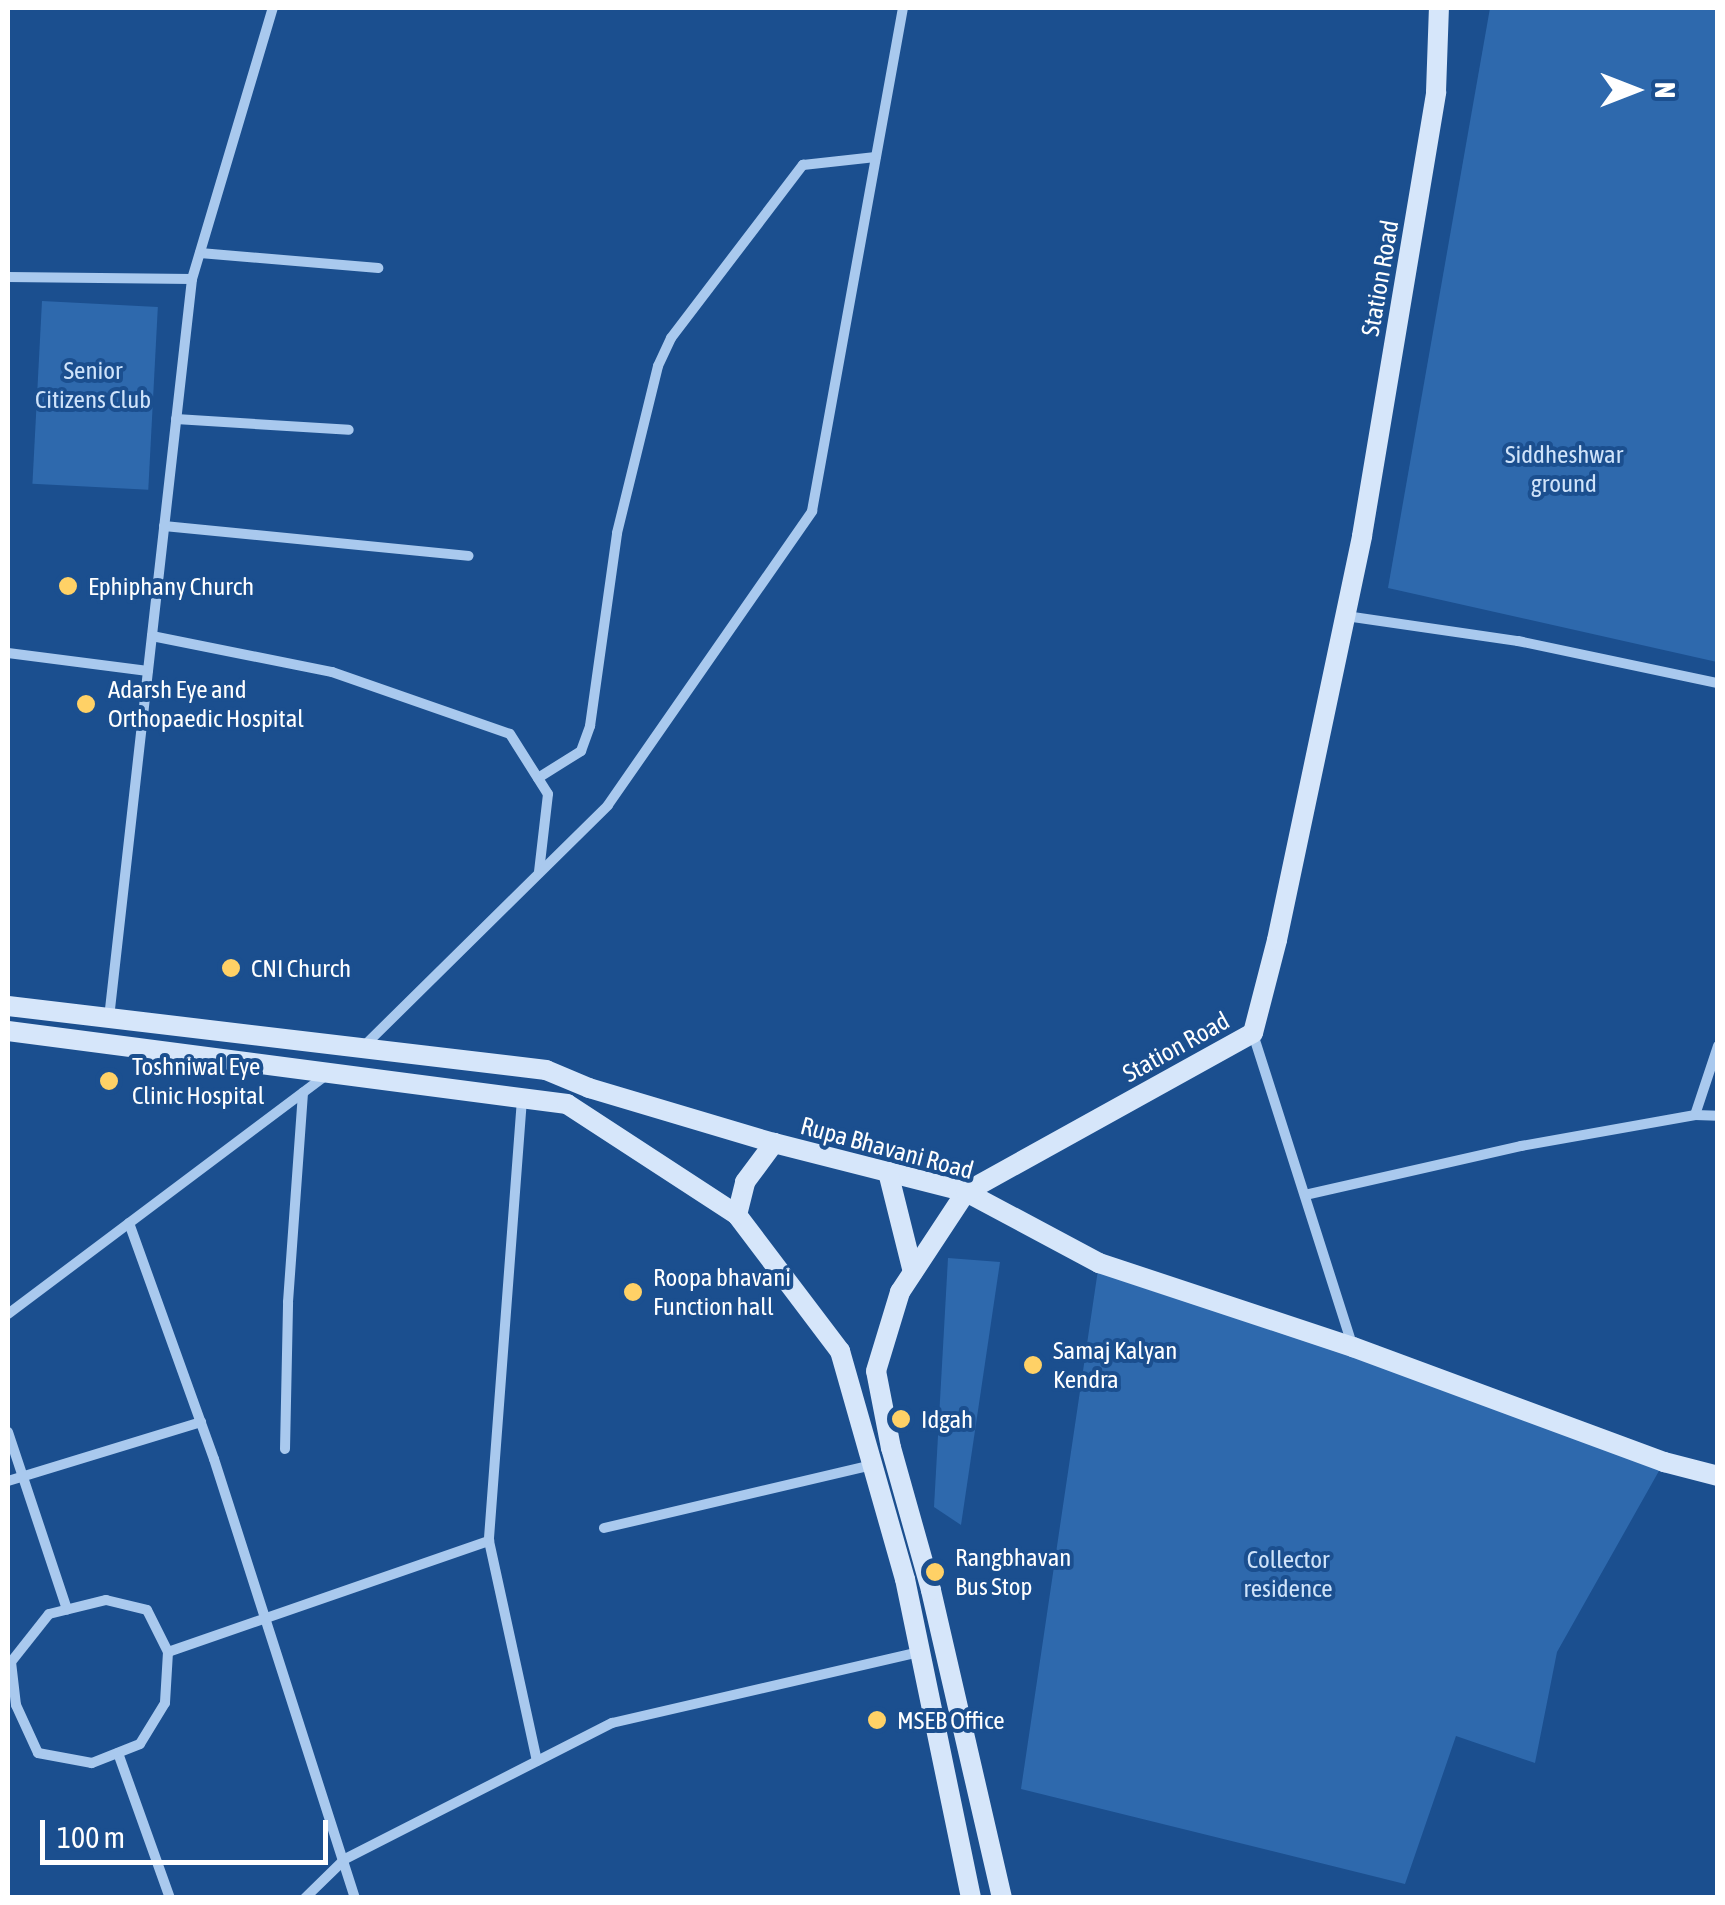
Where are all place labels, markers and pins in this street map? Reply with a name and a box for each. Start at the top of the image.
place label: Ephiphany Church [88,571,254,601]
marker: Ephiphany Church [57,575,79,597]
place label: Adarsh Eye and Orthopaedic Hospital [108,675,304,734]
marker: Adarsh Eye and Orthopaedic Hospital [73,691,99,717]
place label: CNI Church [251,953,351,983]
marker: CNI Church [220,957,242,979]
place label: Toshniwal Eye Clinic Hospital [132,1052,264,1111]
marker: Toshniwal Eye Clinic Hospital [96,1068,122,1094]
place label: Roopa bhavani Function hall [653,1263,791,1322]
marker: Roopa bhavani Function hall [622,1281,644,1303]
place label: Samaj Kalyan Kendra [1053,1336,1177,1395]
marker: Samaj Kalyan Kendra [1022,1354,1044,1376]
place label: Idgah [921,1404,973,1434]
marker: Idgah [890,1408,912,1430]
place label: Rangbhavan Bus Stop [955,1543,1071,1602]
marker: Rangbhavan Bus Stop [924,1561,946,1583]
place label: MSEB Office [897,1705,1005,1735]
marker: MSEB Office [866,1709,888,1731]

